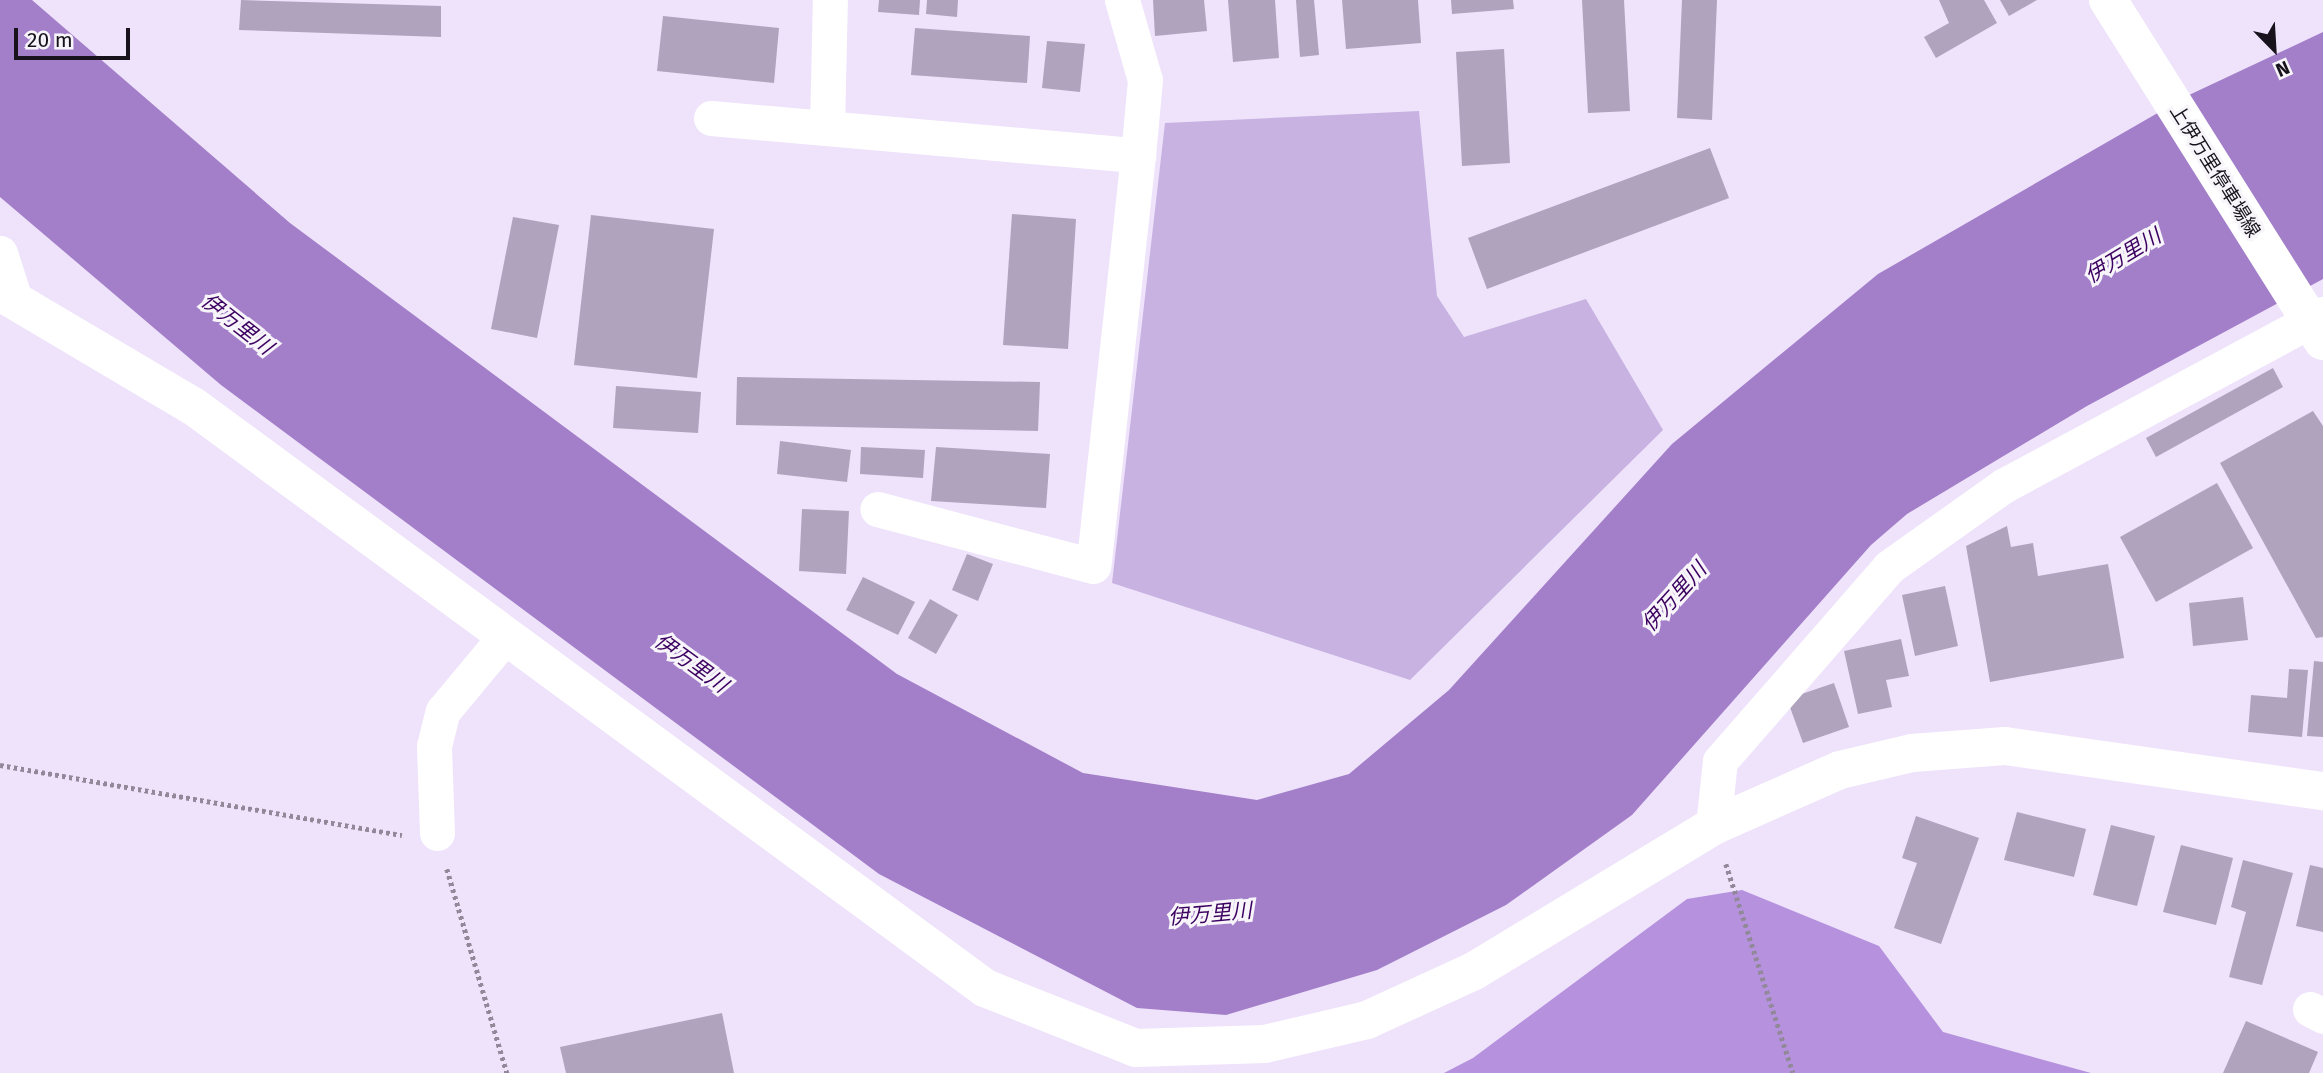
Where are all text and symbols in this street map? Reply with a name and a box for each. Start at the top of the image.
scale bar [18,14,133,58]
north arrow [2239,14,2309,84]
text: 20 m [27,27,73,53]
text: N [2272,56,2293,82]
street label: 上伊万里停車場線 [2165,101,2265,241]
water label: 伊万里川 [2081,224,2165,288]
water label: 伊万里川 [196,288,278,360]
water label: 伊万里川 [1637,557,1711,637]
water label: 伊万里川 [650,628,732,698]
water label: 伊万里川 [1167,898,1253,930]

